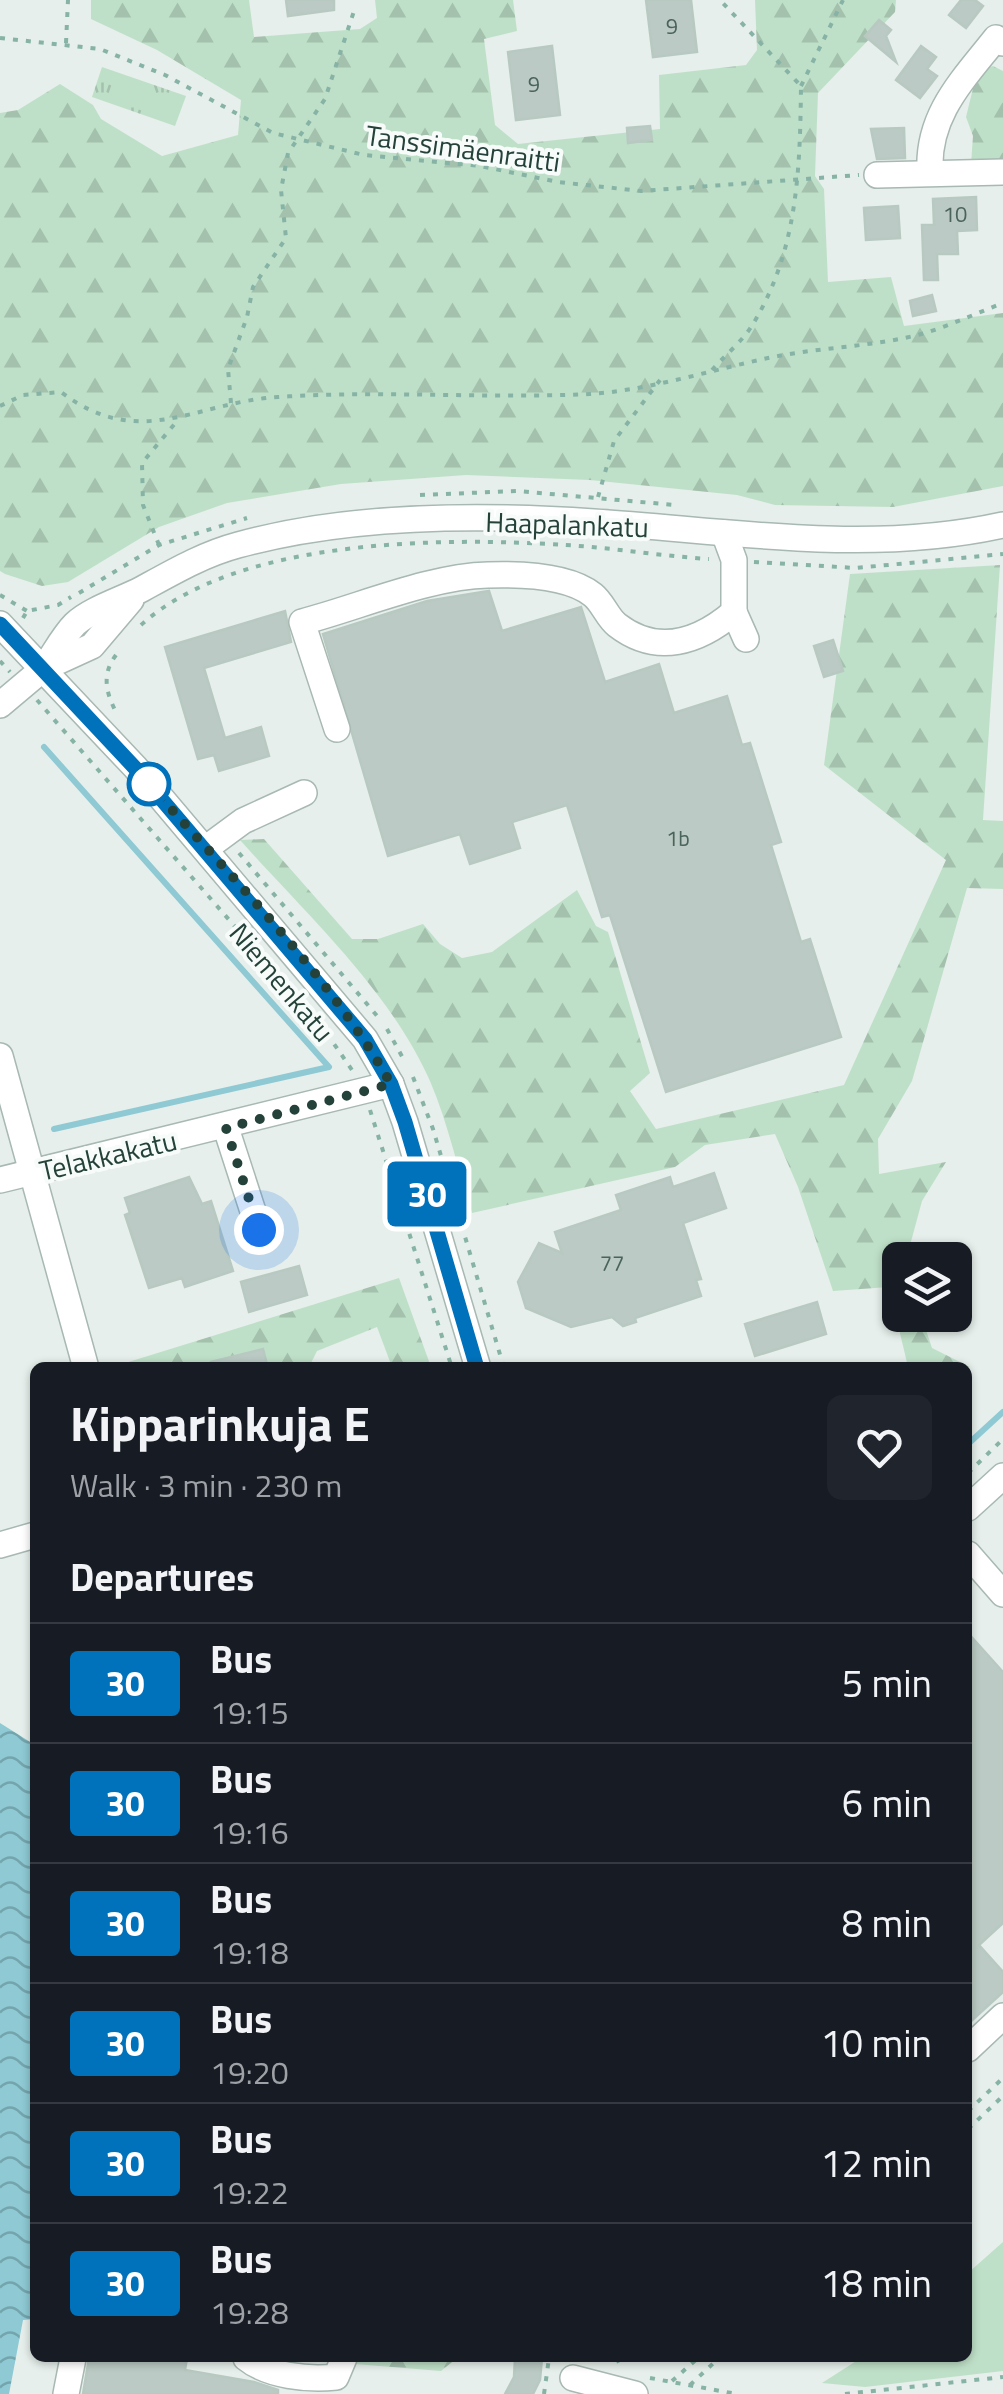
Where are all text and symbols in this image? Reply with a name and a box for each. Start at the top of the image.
house number: 9 [666,9,678,43]
house number: 9 [528,67,540,101]
street label: Tanssimäenraitti [363,113,563,183]
house number: 10 [943,197,967,231]
street label: Haapalankatu [485,500,649,548]
unlabelled marker [128,763,170,805]
house number: 1b [666,821,690,855]
street label: Niemenkatu [219,913,345,1051]
street label: Telakkakatu [35,1118,181,1192]
line badge: 30 [382,1162,472,1226]
text: 30 [407,1167,447,1221]
your location [234,1205,284,1255]
map controls [882,1242,972,1332]
button: layers [882,1242,972,1332]
house number: 77 [600,1246,624,1280]
text: Kipparinkuja E [70,1387,370,1460]
button: heart [827,1395,932,1500]
text: Walk · 3 min · 230 m [70,1461,342,1509]
text: Departures [70,1548,254,1606]
text: Bus [210,1630,272,1688]
text: 5 min [842,1654,932,1712]
text: 30 [105,1656,145,1710]
text: 19:15 [210,1688,289,1736]
text: Bus [210,1750,272,1808]
text: 6 min [842,1774,932,1832]
text: 30 [105,1776,145,1830]
text: 19:16 [210,1808,289,1856]
text: Bus [210,1870,272,1928]
text: 8 min [842,1894,932,1952]
text: 30 [105,1896,145,1950]
text: 19:18 [210,1928,289,1976]
text: Bus [210,1990,272,2048]
text: 10 min [821,2014,932,2072]
text: 30 [105,2016,145,2070]
text: 19:20 [210,2048,289,2096]
text: Bus [210,2110,272,2168]
text: 12 min [821,2134,932,2192]
text: 30 [105,2136,145,2190]
text: 19:22 [210,2168,289,2216]
text: Bus [210,2230,272,2288]
text: 18 min [821,2254,932,2312]
text: 30 [105,2256,145,2310]
text: 19:28 [210,2288,289,2336]

